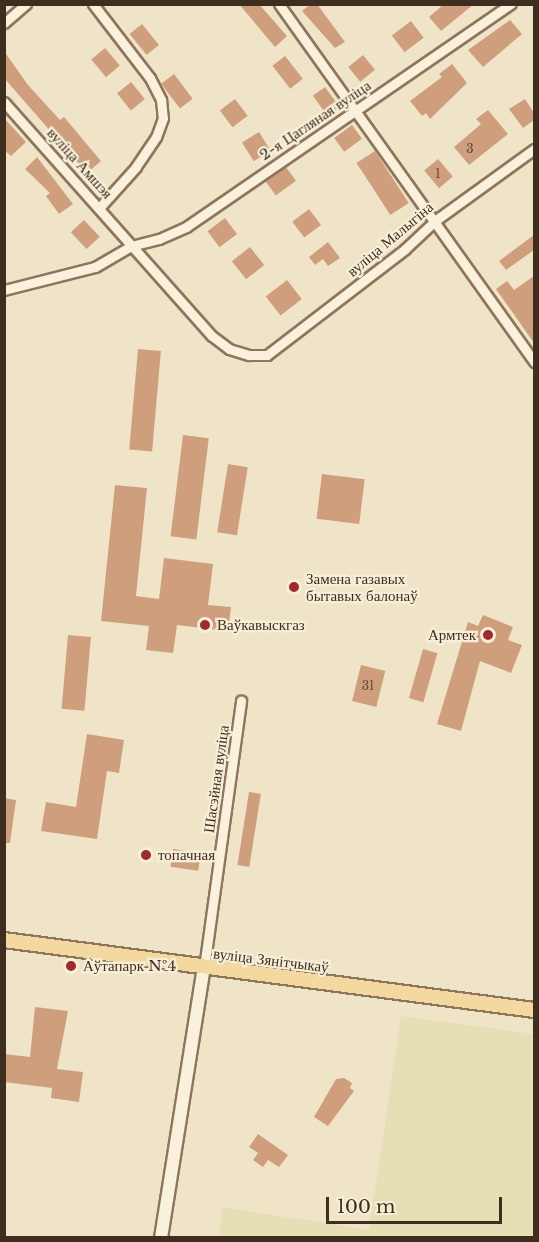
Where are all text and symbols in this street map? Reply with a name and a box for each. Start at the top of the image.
street label: 2-я Цагляная вуліца [256,76,374,164]
street label: вуліца Амшэя [44,124,116,202]
house number: 3 [466,142,474,156]
house number: 1 [435,167,441,181]
street label: вуліца Малыгіна [343,198,437,280]
place label: Замена газавых бытавых балонаў [306,569,418,604]
marker: Замена газавых бытавых балонаў [287,580,301,594]
place label: Ваўкавыскгаз [217,616,305,634]
marker: Ваўкавыскгаз [198,618,212,632]
place label: Армтек [428,626,476,644]
marker: Армтек [481,628,495,642]
house number: 31 [362,679,374,693]
street label: Шасэйная вуліца [200,724,232,834]
place label: топачная [158,846,215,864]
marker: топачная [139,848,153,862]
street label: вуліца Зянітчыкаў [212,944,330,976]
place label: Аўтапарк №4 [83,957,176,975]
marker: Аўтапарк №4 [64,959,78,973]
scale bar [329,1185,504,1223]
text: 100 m [337,1196,395,1218]

